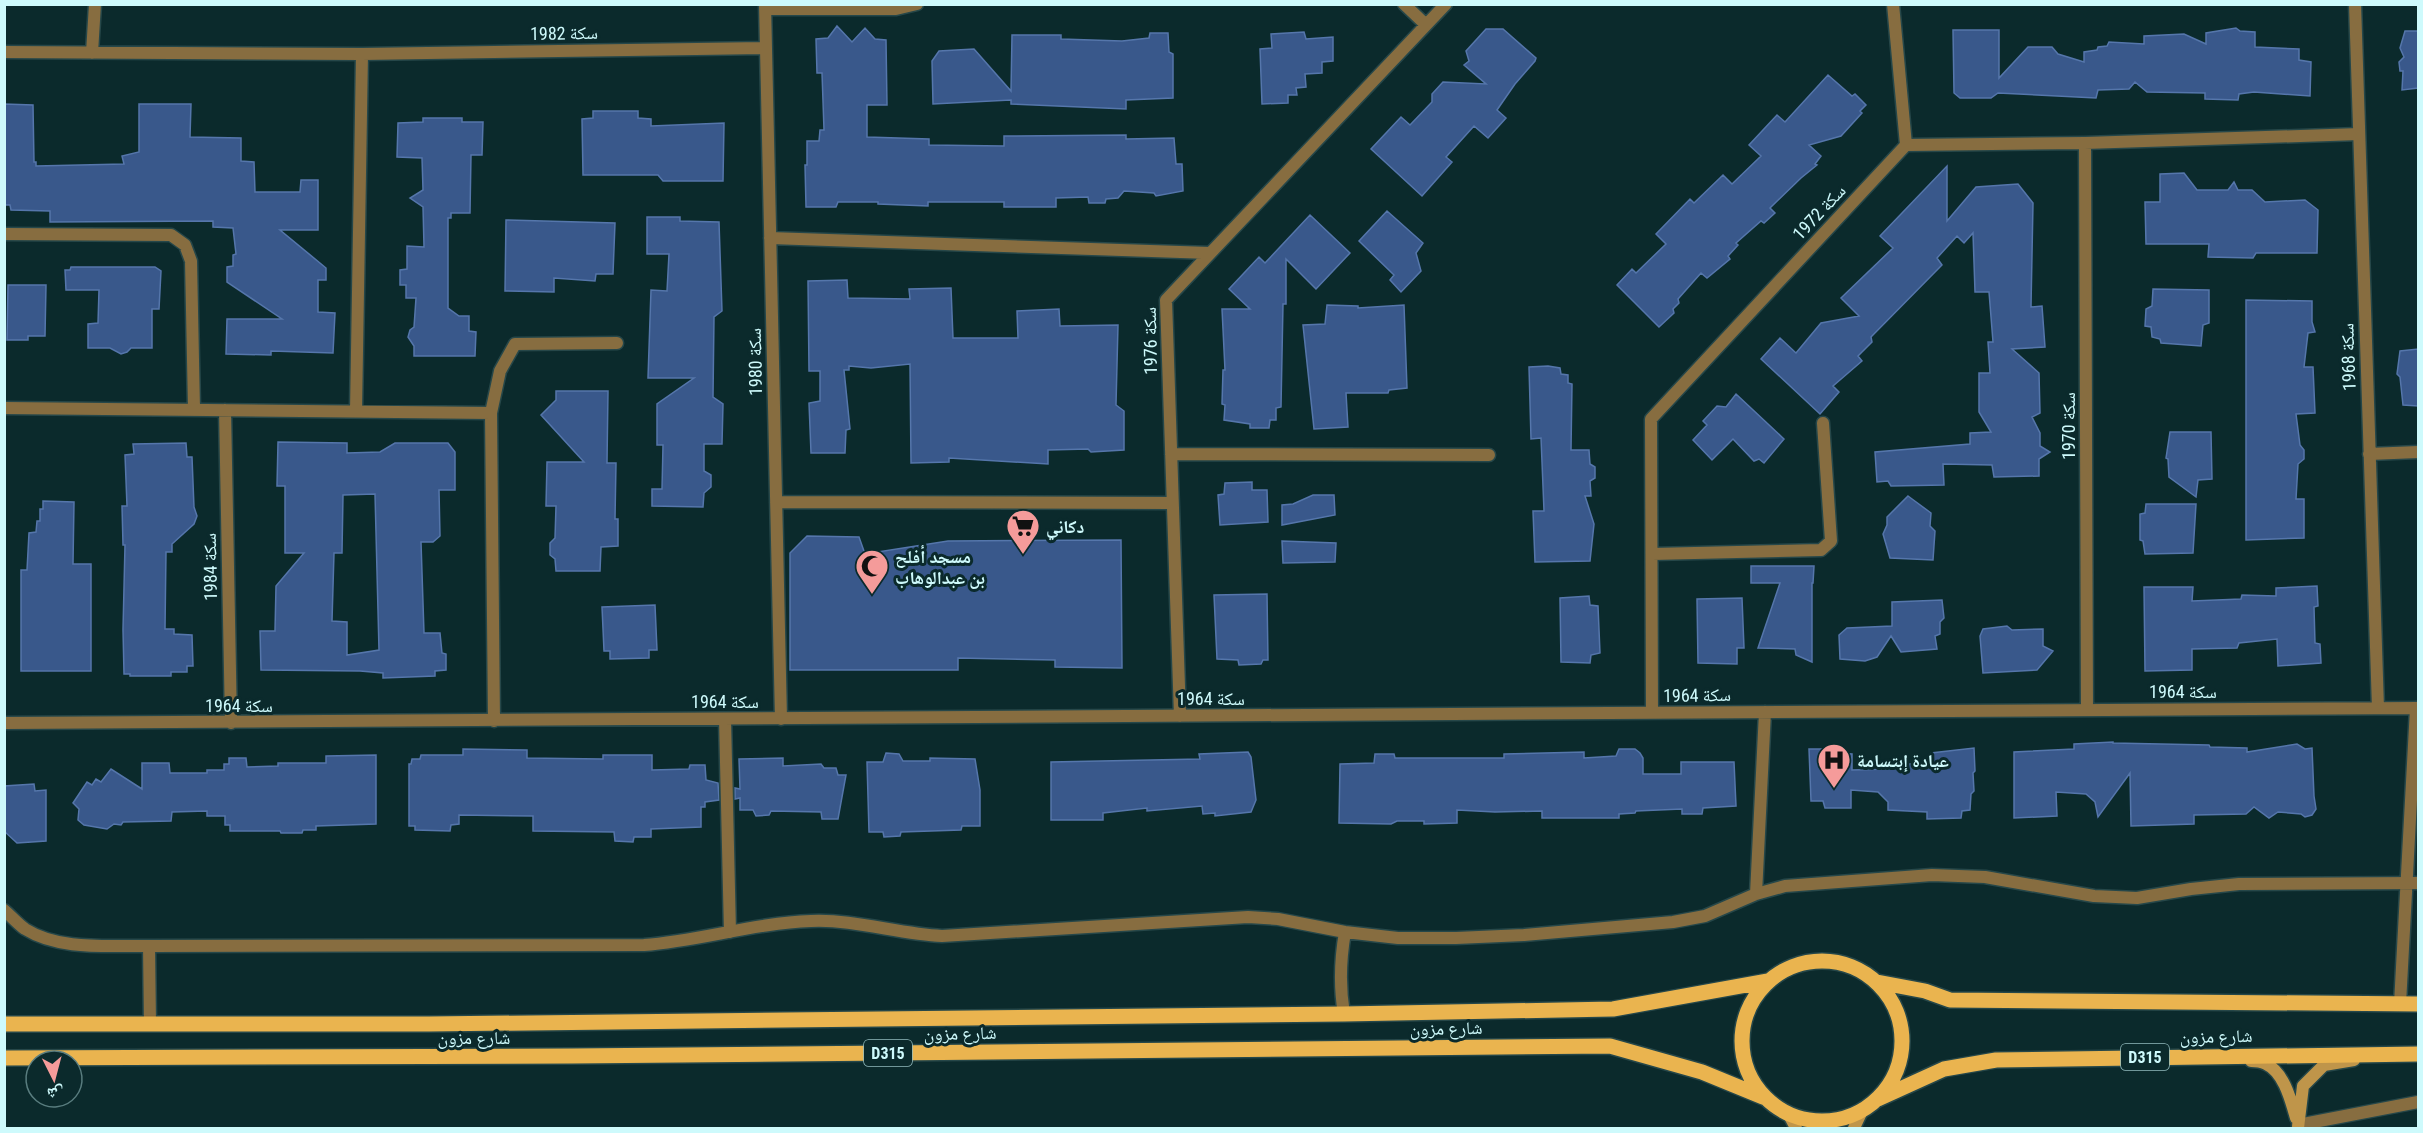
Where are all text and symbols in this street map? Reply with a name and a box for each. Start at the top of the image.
street label: سكة 1982 [530,22,598,44]
street label: سكة 1972 [1788,180,1850,244]
street label: سكة 1976 [1139,307,1161,375]
street label: سكة 1968 [2336,323,2360,391]
street label: سكة 1980 [744,328,766,396]
street label: سكة 1970 [2058,392,2079,460]
supermarket icon: دكاني [1005,508,1041,555]
place label: دكاني [1046,516,1085,541]
street label: سكة 1984 [199,533,221,601]
place label: مسجد أفلح بن عبدالوهاب [895,545,985,589]
mosque icon: مسجد أفلح بن عبدالوهاب [854,548,890,595]
street label: سكة 1964 [2149,681,2217,702]
street label: سكة 1964 [1663,684,1731,706]
street label: سكة 1964 [1177,688,1245,709]
street label: سكة 1964 [691,691,759,712]
street label: سكة 1964 [205,695,273,716]
hospital icon: عيادة إبتسامة [1816,742,1852,789]
place label: عيادة إبتسامة [1857,750,1949,772]
street label: شارع مزون [1409,1017,1483,1040]
street label: شارع مزون [923,1022,997,1045]
street label: شارع مزون [2179,1025,2253,1048]
street label: شارع مزون [438,1027,510,1049]
road number: D315 [864,1040,912,1066]
road number: D315 [2121,1044,2169,1070]
north arrow [24,1049,84,1109]
text: ش [46,1083,65,1104]

